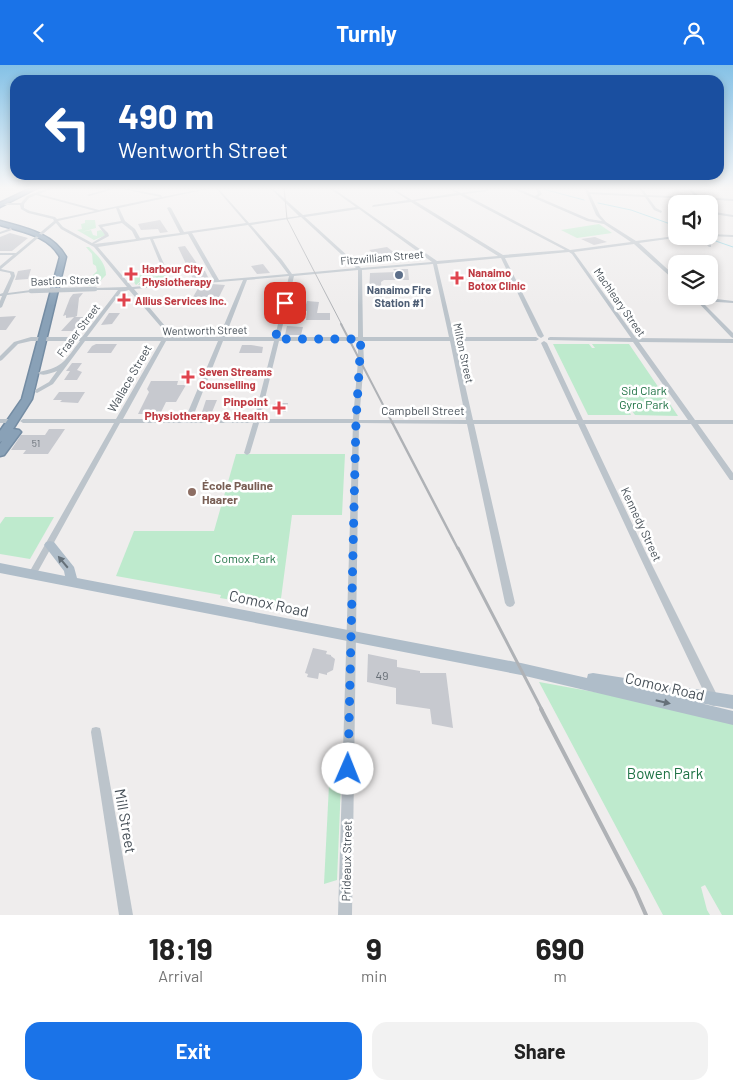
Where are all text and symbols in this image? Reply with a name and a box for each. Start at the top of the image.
icon: back [25,19,53,47]
icon: person [680,19,708,47]
text: Turnly [336,20,397,46]
text: 490 m [118,94,214,136]
icon: left [35,95,100,160]
text: Wentworth Street [118,136,288,162]
map controls [668,195,718,305]
button: sound [668,195,718,245]
street label: Fitzwilliam Street [340,247,424,267]
button: layers [668,255,718,305]
place label: Harbour City Physiotherapy [142,262,212,288]
street label: Machleary Street [592,265,648,339]
place label: Nanaimo Botox Clinic [468,266,526,292]
marker: Harbour City Physiotherapy [124,267,138,281]
marker: Nanaimo Fire Station #1 [393,269,405,281]
marker: Nanaimo Botox Clinic [450,271,464,285]
street label: Bastion Street [30,272,100,288]
pin [264,282,306,324]
place label: Nanaimo Fire Station #1 [367,283,431,309]
icon: arrive [271,289,299,317]
marker: Allius Services Inc. [117,293,131,307]
place label: Allius Services Inc. [135,294,227,307]
street label: Fraser Street [54,301,102,359]
street label: Milton Street [451,322,477,384]
street label: Wentworth Street [162,323,248,337]
street label: Wallace Street [104,342,154,414]
place label: Seven Streams Counselling [199,365,273,391]
marker: Seven Streams Counselling [181,370,195,384]
park label: Sid Clark Gyro Park [619,383,669,411]
place label: Pinpoint Physiotherapy & Health [145,394,268,422]
marker: Pinpoint Physiotherapy & Health [272,401,286,415]
street label: Campbell Street [381,403,465,417]
house number: 51 [32,437,40,449]
place label: École Pauline Haarer [202,478,273,506]
street label: Kennedy Street [619,485,665,563]
marker: École Pauline Haarer [186,486,198,498]
park label: Comox Park [214,551,276,565]
one-way arrow [57,557,69,569]
street label: Comox Road [228,586,310,620]
house number: 49 [376,668,388,682]
street label: Comox Road [624,668,706,704]
one-way arrow [655,698,671,706]
position arrow [321,742,373,794]
park label: Bowen Park [627,764,704,782]
street label: Mill Street [111,787,141,855]
street label: Prideaux Street [338,820,354,902]
text: 18:19 [148,930,213,966]
text: 9 [366,930,382,966]
text: 690 [535,930,585,966]
text: Arrival [158,966,203,985]
text: min [361,966,387,985]
text: m [553,966,567,985]
button: Exit [25,1022,362,1080]
button: Share [372,1022,708,1080]

